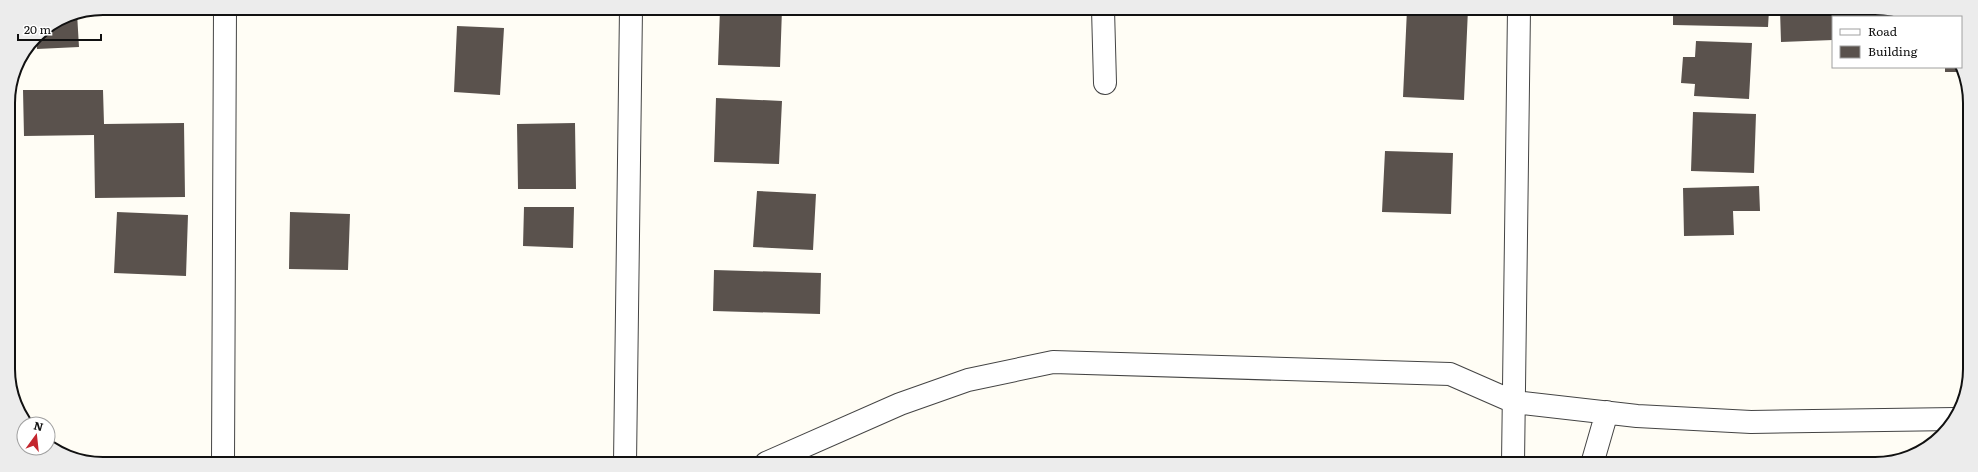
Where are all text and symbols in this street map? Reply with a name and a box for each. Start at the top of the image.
scale bar [18,16,101,42]
legend [1832,16,1962,68]
text: 20 m [24,20,51,38]
text: Road [1868,22,1898,40]
text: Building [1868,42,1918,60]
north arrow [16,416,56,456]
text: N [32,416,45,434]

